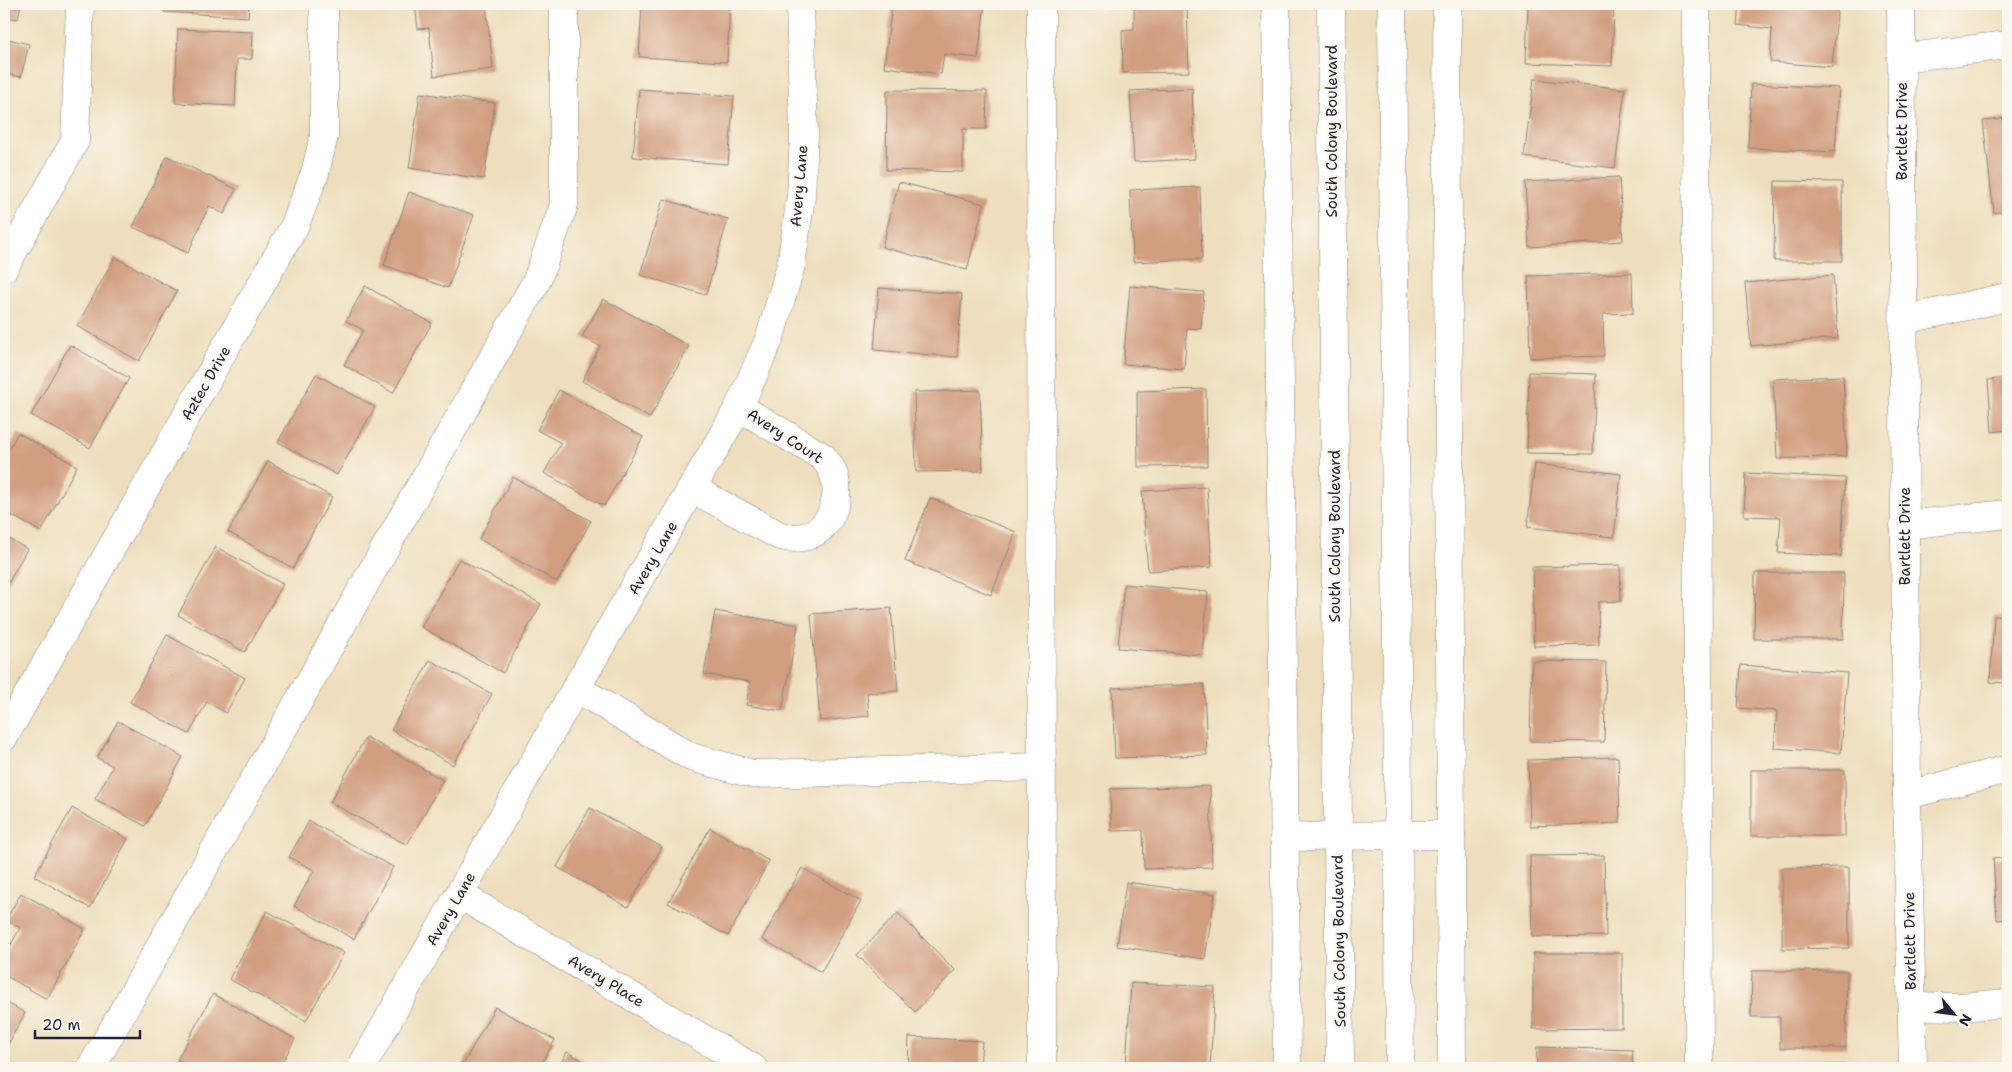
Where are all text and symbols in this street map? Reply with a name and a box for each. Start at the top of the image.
street label: South Colony Boulevard [1322,44,1342,217]
street label: Bartlett Drive [1892,82,1912,180]
street label: Avery Lane [785,144,813,228]
street label: Aztec Drive [177,342,235,424]
street label: Avery Court [743,404,827,468]
street label: South Colony Boulevard [1325,449,1345,622]
street label: Bartlett Drive [1895,487,1915,585]
street label: Avery Lane [624,517,682,599]
street label: South Colony Boulevard [1327,854,1351,1028]
street label: Avery Lane [422,868,480,950]
street label: Bartlett Drive [1899,892,1921,990]
street label: Avery Place [564,950,648,1012]
north arrow [1930,990,1980,1040]
scale bar [35,1007,140,1039]
text: N [1955,1011,1976,1030]
text: 20 m [42,1015,81,1035]

